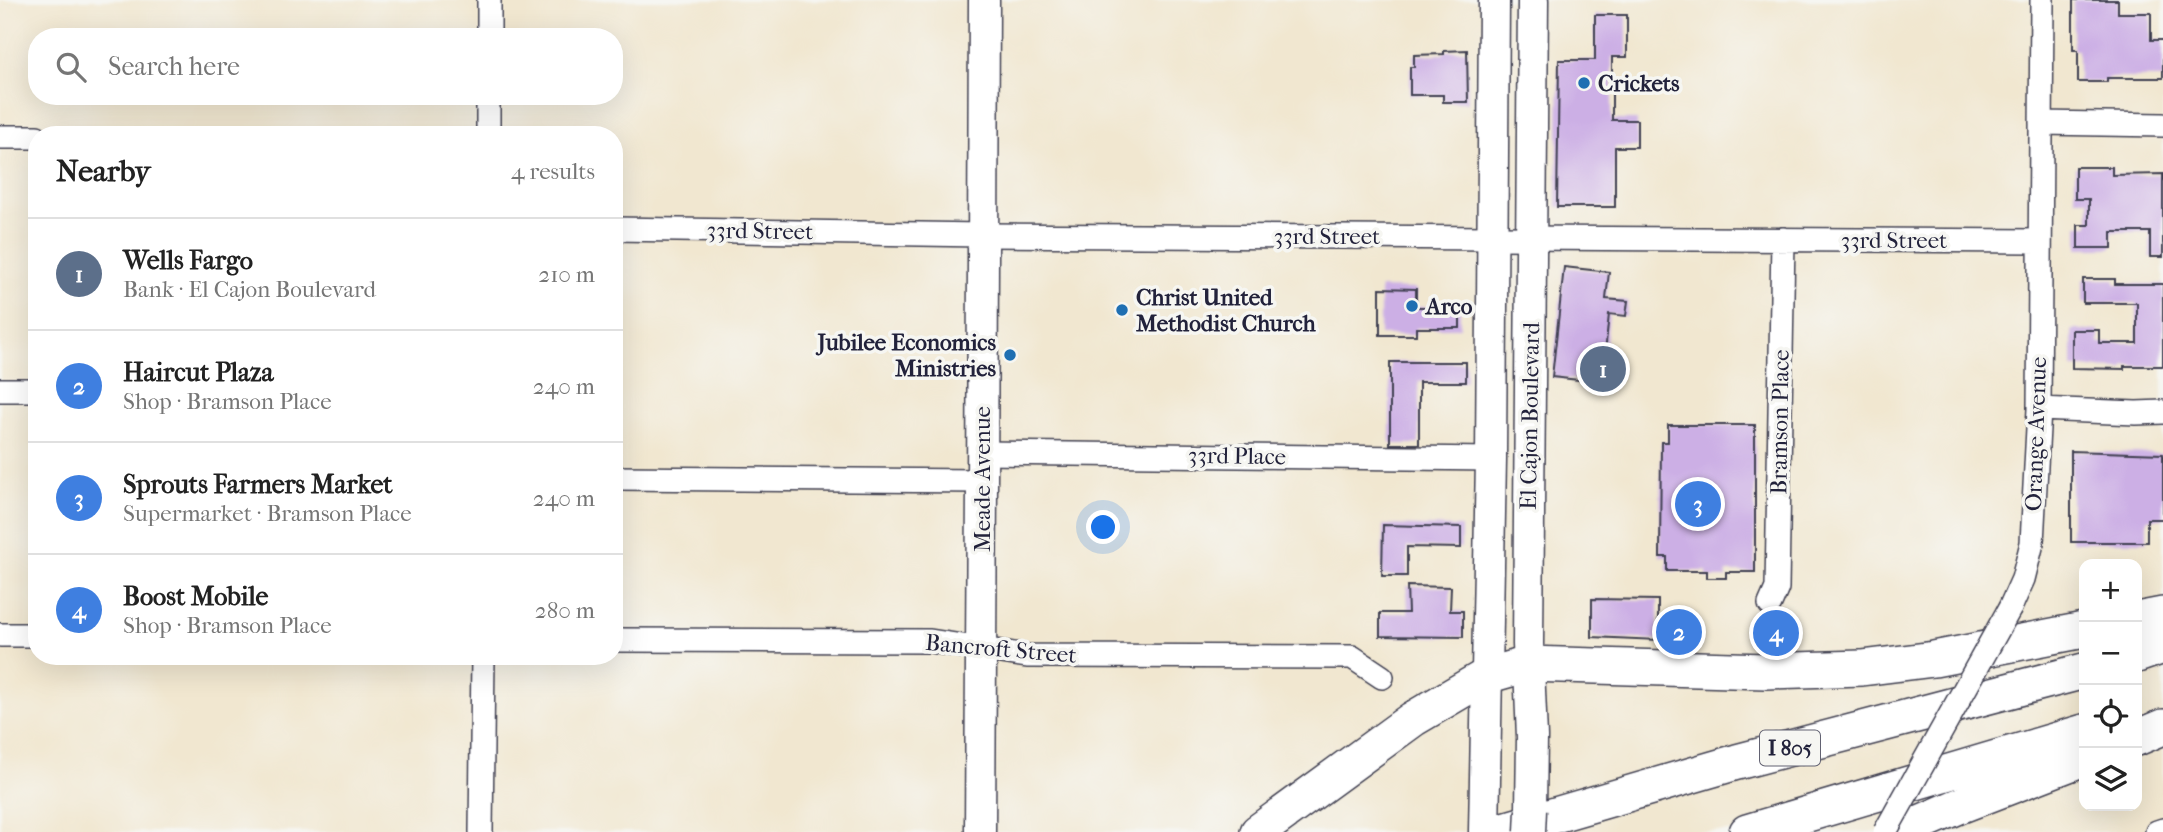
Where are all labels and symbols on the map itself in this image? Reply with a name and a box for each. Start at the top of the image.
place label: Crickets [1598,70,1680,97]
marker: Crickets [1576,75,1592,91]
street label: 33rd Street [707,217,813,245]
street label: 33rd Street [1274,223,1380,250]
street label: 33rd Street [1841,227,1947,254]
place label: Christ United Methodist Church [1136,284,1317,337]
place label: Arco [1424,293,1473,320]
marker: Arco [1404,298,1420,314]
marker: Christ United Methodist Church [1114,302,1130,318]
street label: El Cajon Boulevard [1515,321,1545,510]
place label: Jubilee Economics Ministries [815,329,997,382]
pin: 1 [1580,343,1626,395]
marker: Jubilee Economics Ministries [1002,347,1018,363]
street label: Bramson Place [1765,349,1795,495]
street label: Orange Avenue [2020,356,2052,512]
street label: Meade Avenue [969,406,996,552]
street label: 33rd Place [1188,442,1286,470]
pin: 3 [1675,478,1721,530]
your location [1086,510,1120,544]
pin: 2 [1656,606,1702,658]
pin: 4 [1753,607,1799,659]
street label: Bancroft Street [924,629,1078,669]
road number: I 805 [1760,730,1820,766]

